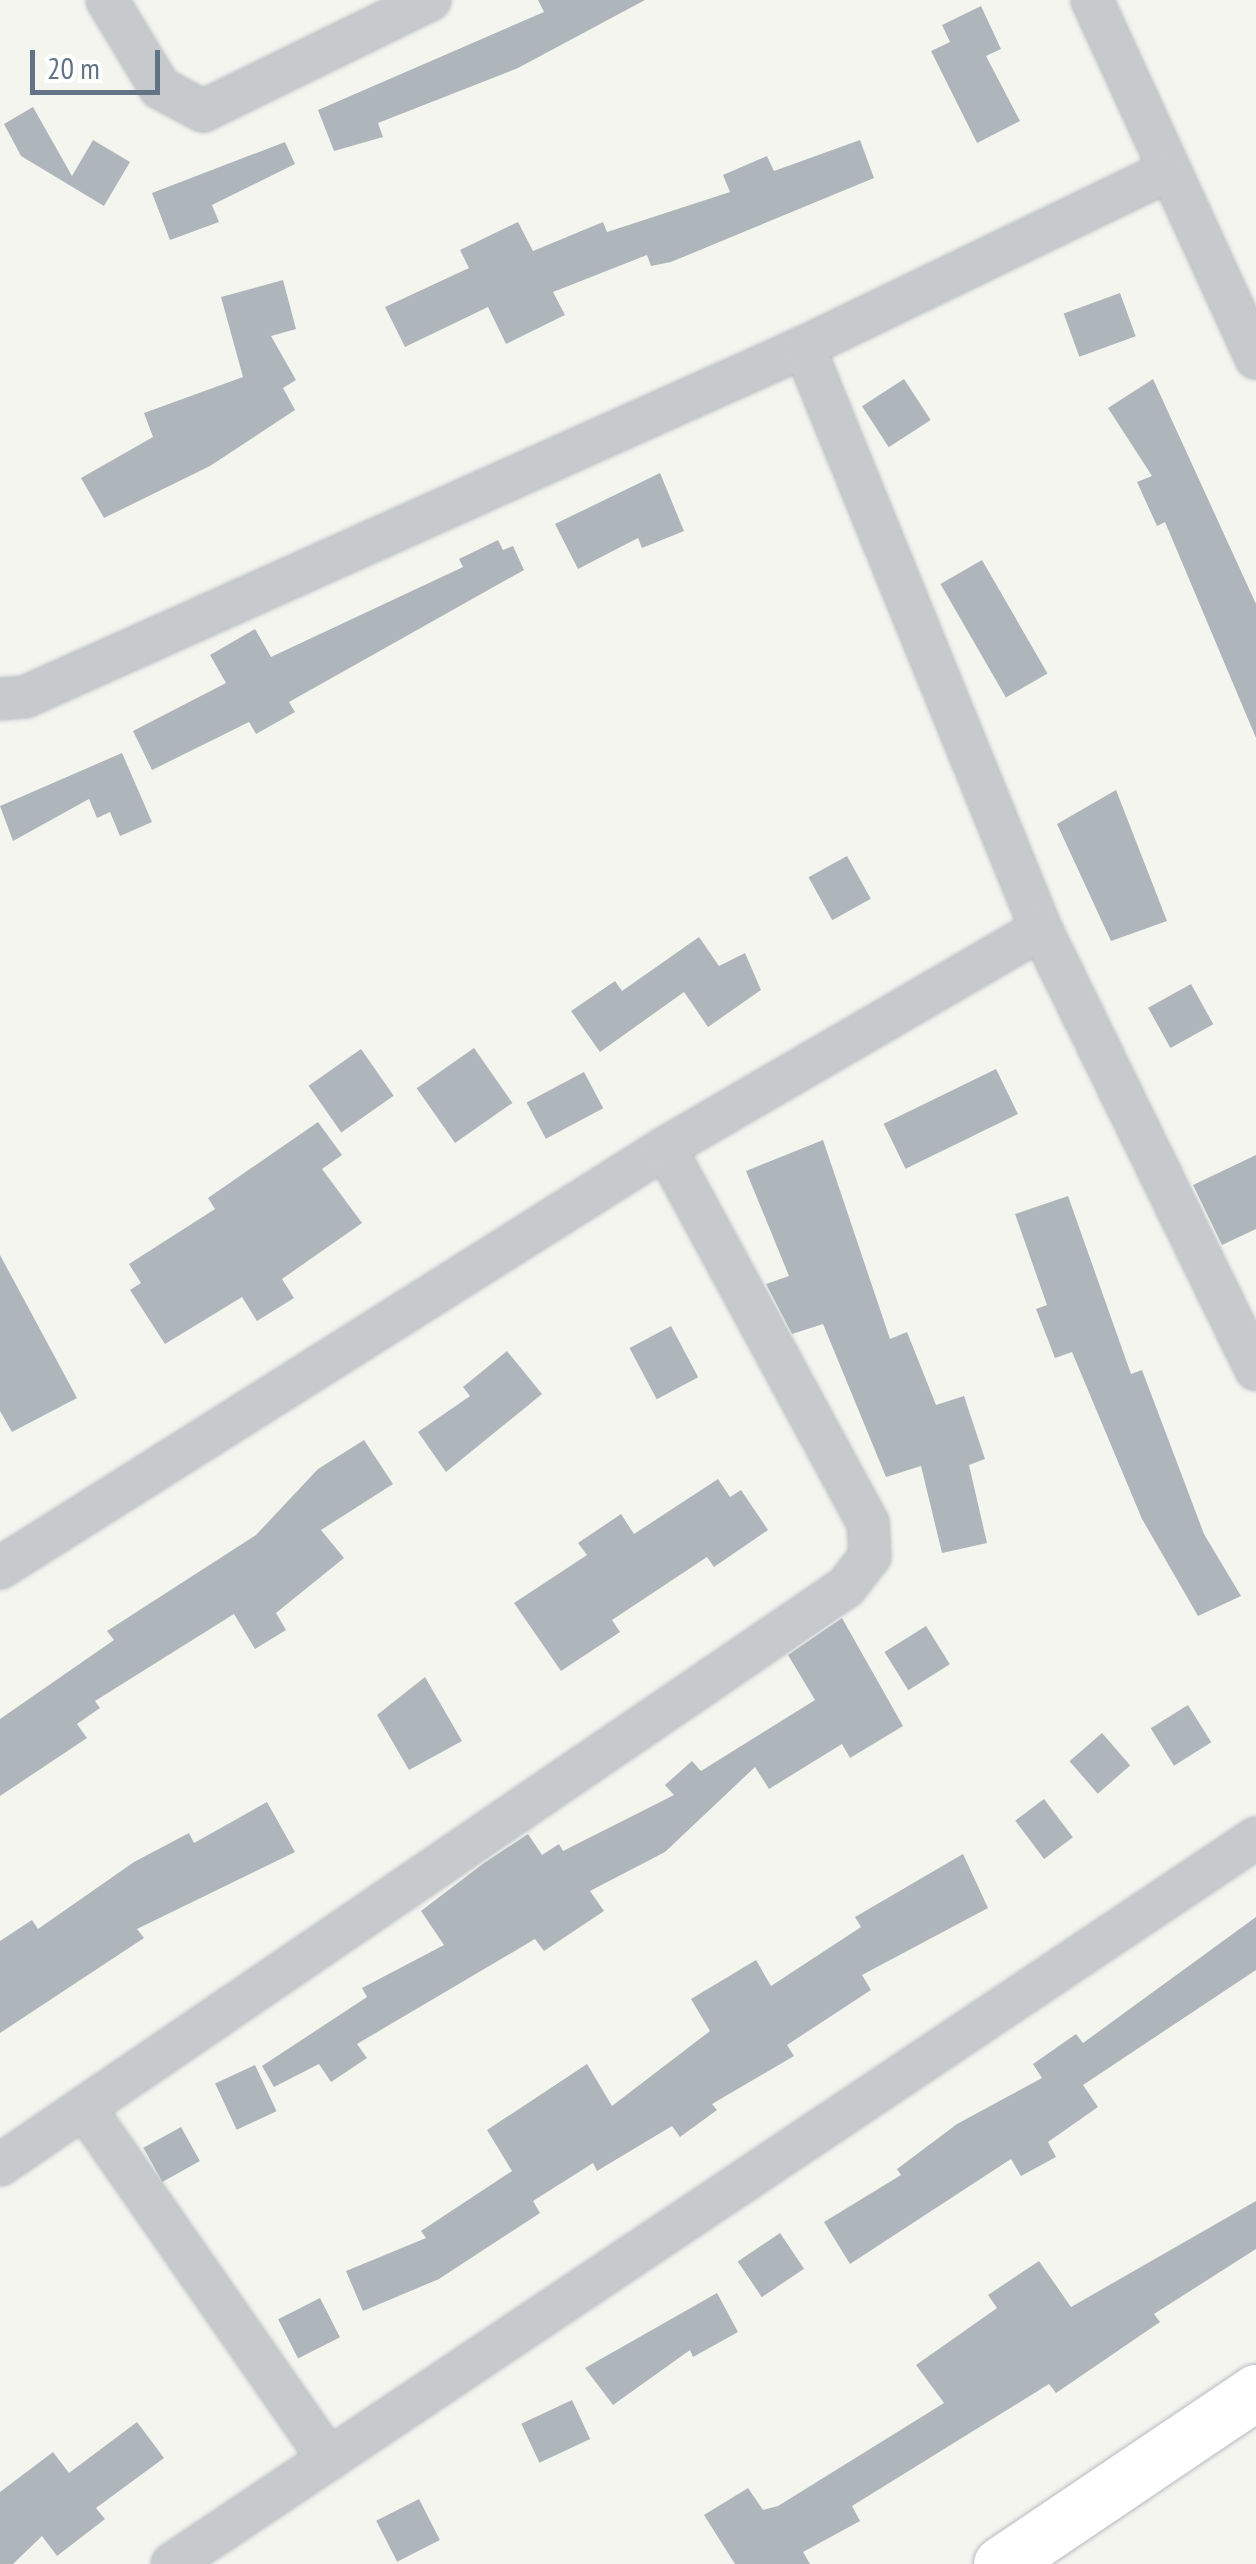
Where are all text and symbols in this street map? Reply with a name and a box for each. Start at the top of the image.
scale bar [35,30,165,92]
text: 20 m [47,48,100,87]

